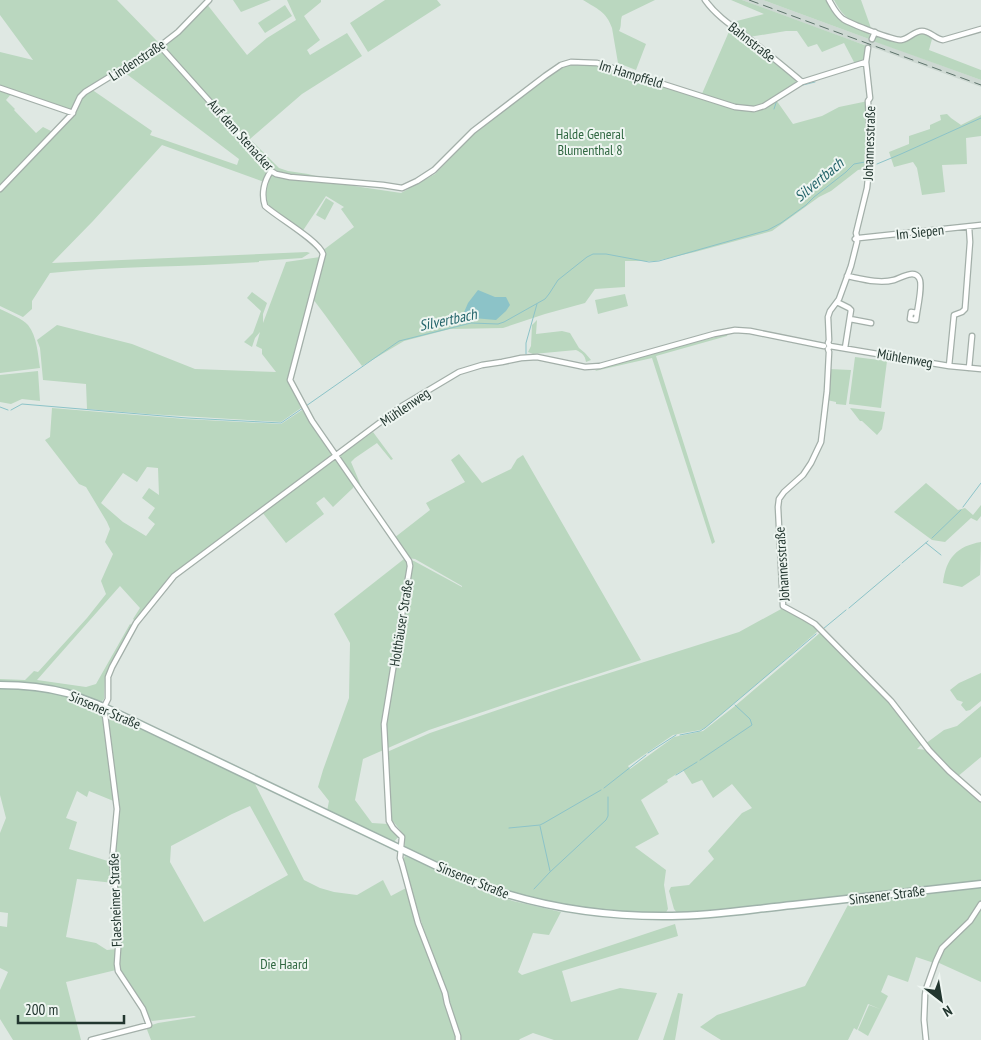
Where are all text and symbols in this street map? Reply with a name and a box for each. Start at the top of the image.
street label: Bahnstraße [725,18,779,66]
street label: Lindenstraße [105,35,169,85]
street label: Im Hampffeld [597,56,665,92]
street label: Auf dem Stenacker [204,95,278,175]
street label: Johannesstraße [859,105,879,182]
park label: Halde General Blumenthal 8 [556,125,625,159]
water label: Silvertbach [790,153,848,206]
street label: Im Siepen [895,221,945,243]
water label: Silvertbach [417,304,480,335]
street label: Mühlenweg [876,344,934,372]
street label: Mühlenweg [377,384,433,430]
street label: Johannesstraße [770,526,794,603]
street label: Holthäuser Straße [385,578,417,668]
street label: Sinsener Straße [66,687,144,733]
street label: Flaesheimer Straße [104,853,126,947]
street label: Sinsener Straße [434,857,512,903]
street label: Sinsener Straße [848,881,926,909]
park label: Die Haard [260,955,308,973]
north arrow [916,975,966,1025]
scale bar [18,992,124,1024]
text: 200 m [25,1000,58,1019]
text: N [940,1001,956,1021]

